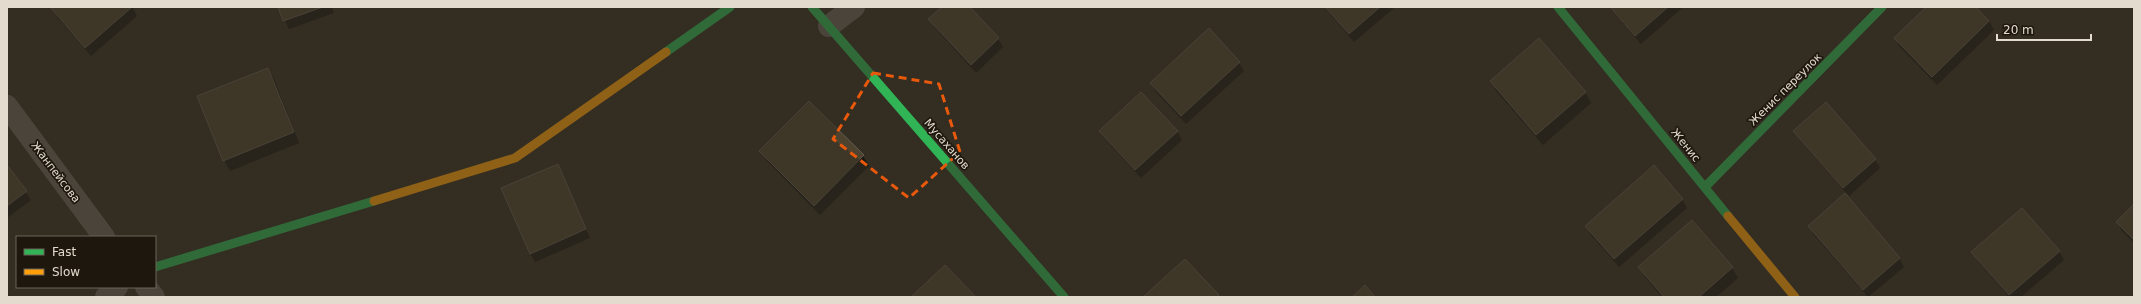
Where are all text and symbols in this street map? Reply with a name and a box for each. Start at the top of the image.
scale bar [1997,16,2091,42]
text: 20 m [2003,23,2034,37]
street label: Женис переулок [1746,50,1825,128]
street label: Мусаханов [921,116,972,172]
street label: Женис [1668,126,1703,165]
street label: Жанпейсова [28,139,83,205]
legend [16,236,156,288]
text: Fast [52,245,76,259]
text: Slow [52,265,80,279]

